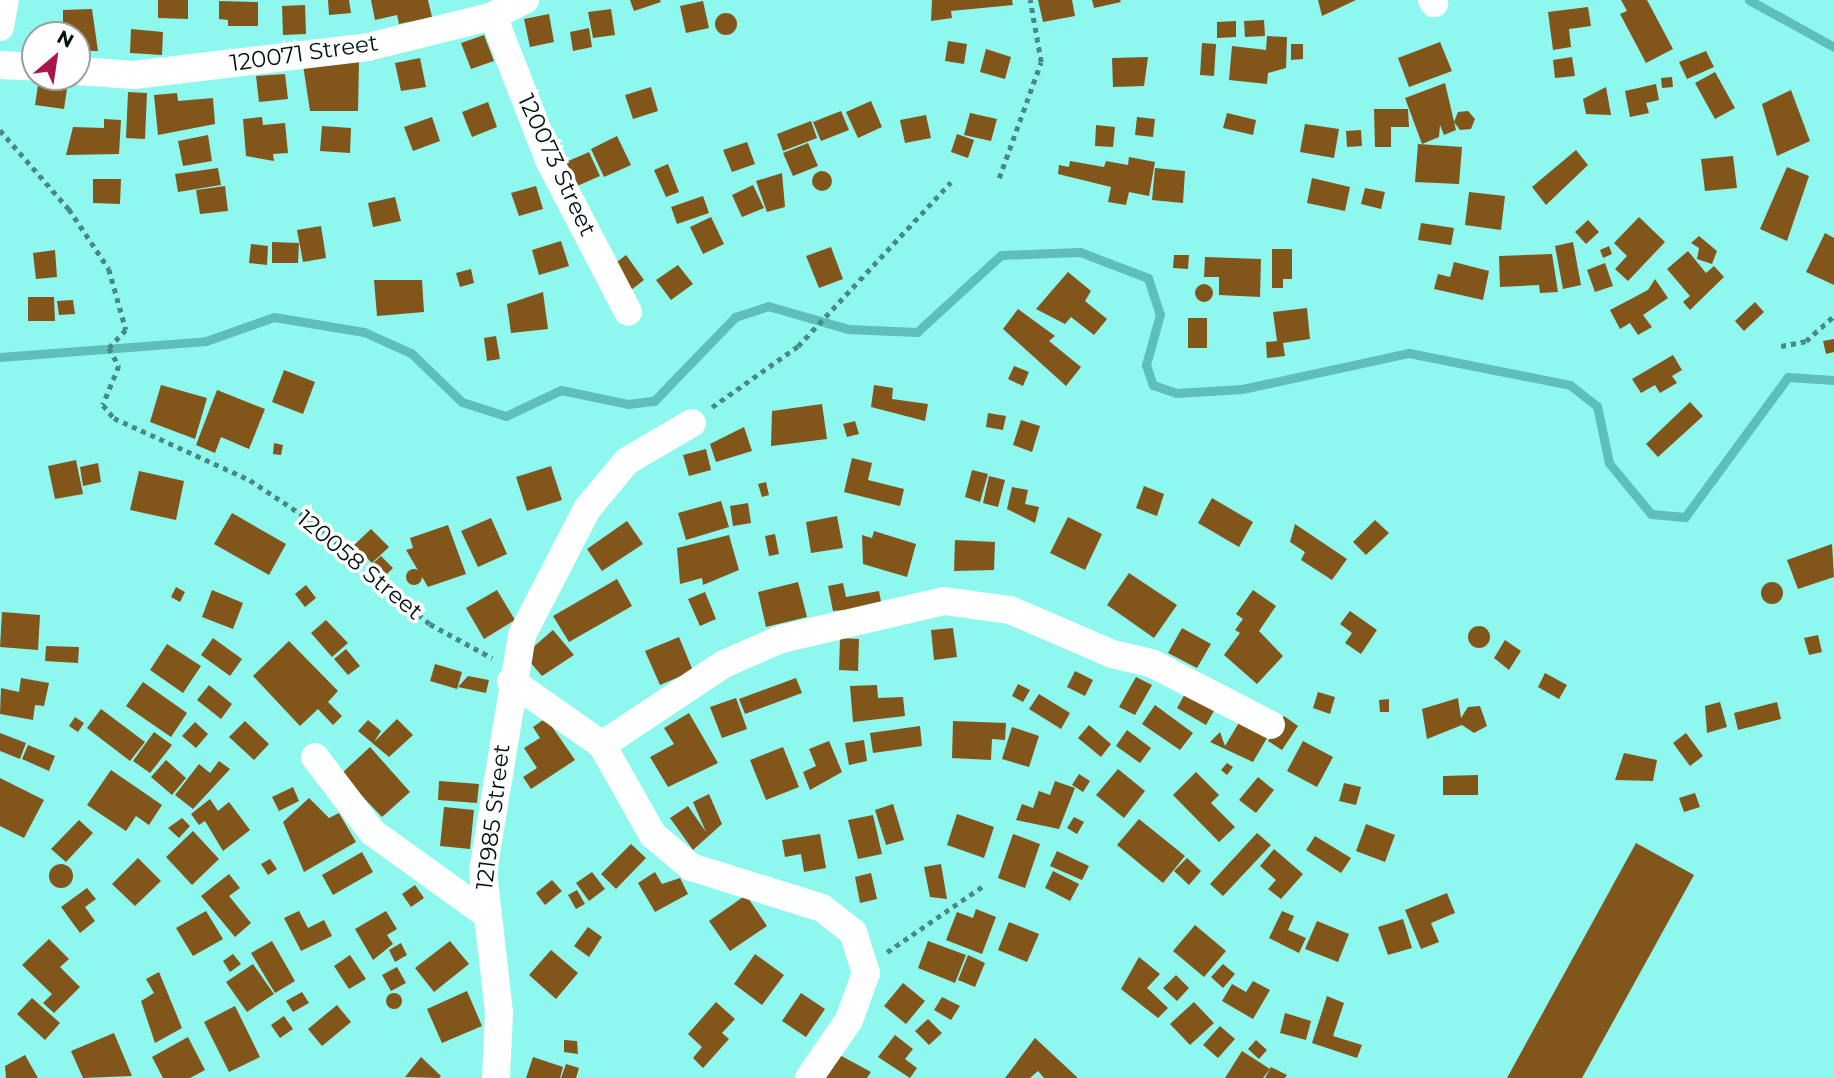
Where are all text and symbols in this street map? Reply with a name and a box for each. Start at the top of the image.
north arrow [21,21,91,91]
text: N [53,25,78,53]
street label: 120071 Street [228,29,380,77]
street label: 120073 Street [512,90,602,240]
street label: 120058 Street [292,505,428,625]
street label: 121985 Street [470,742,516,892]

